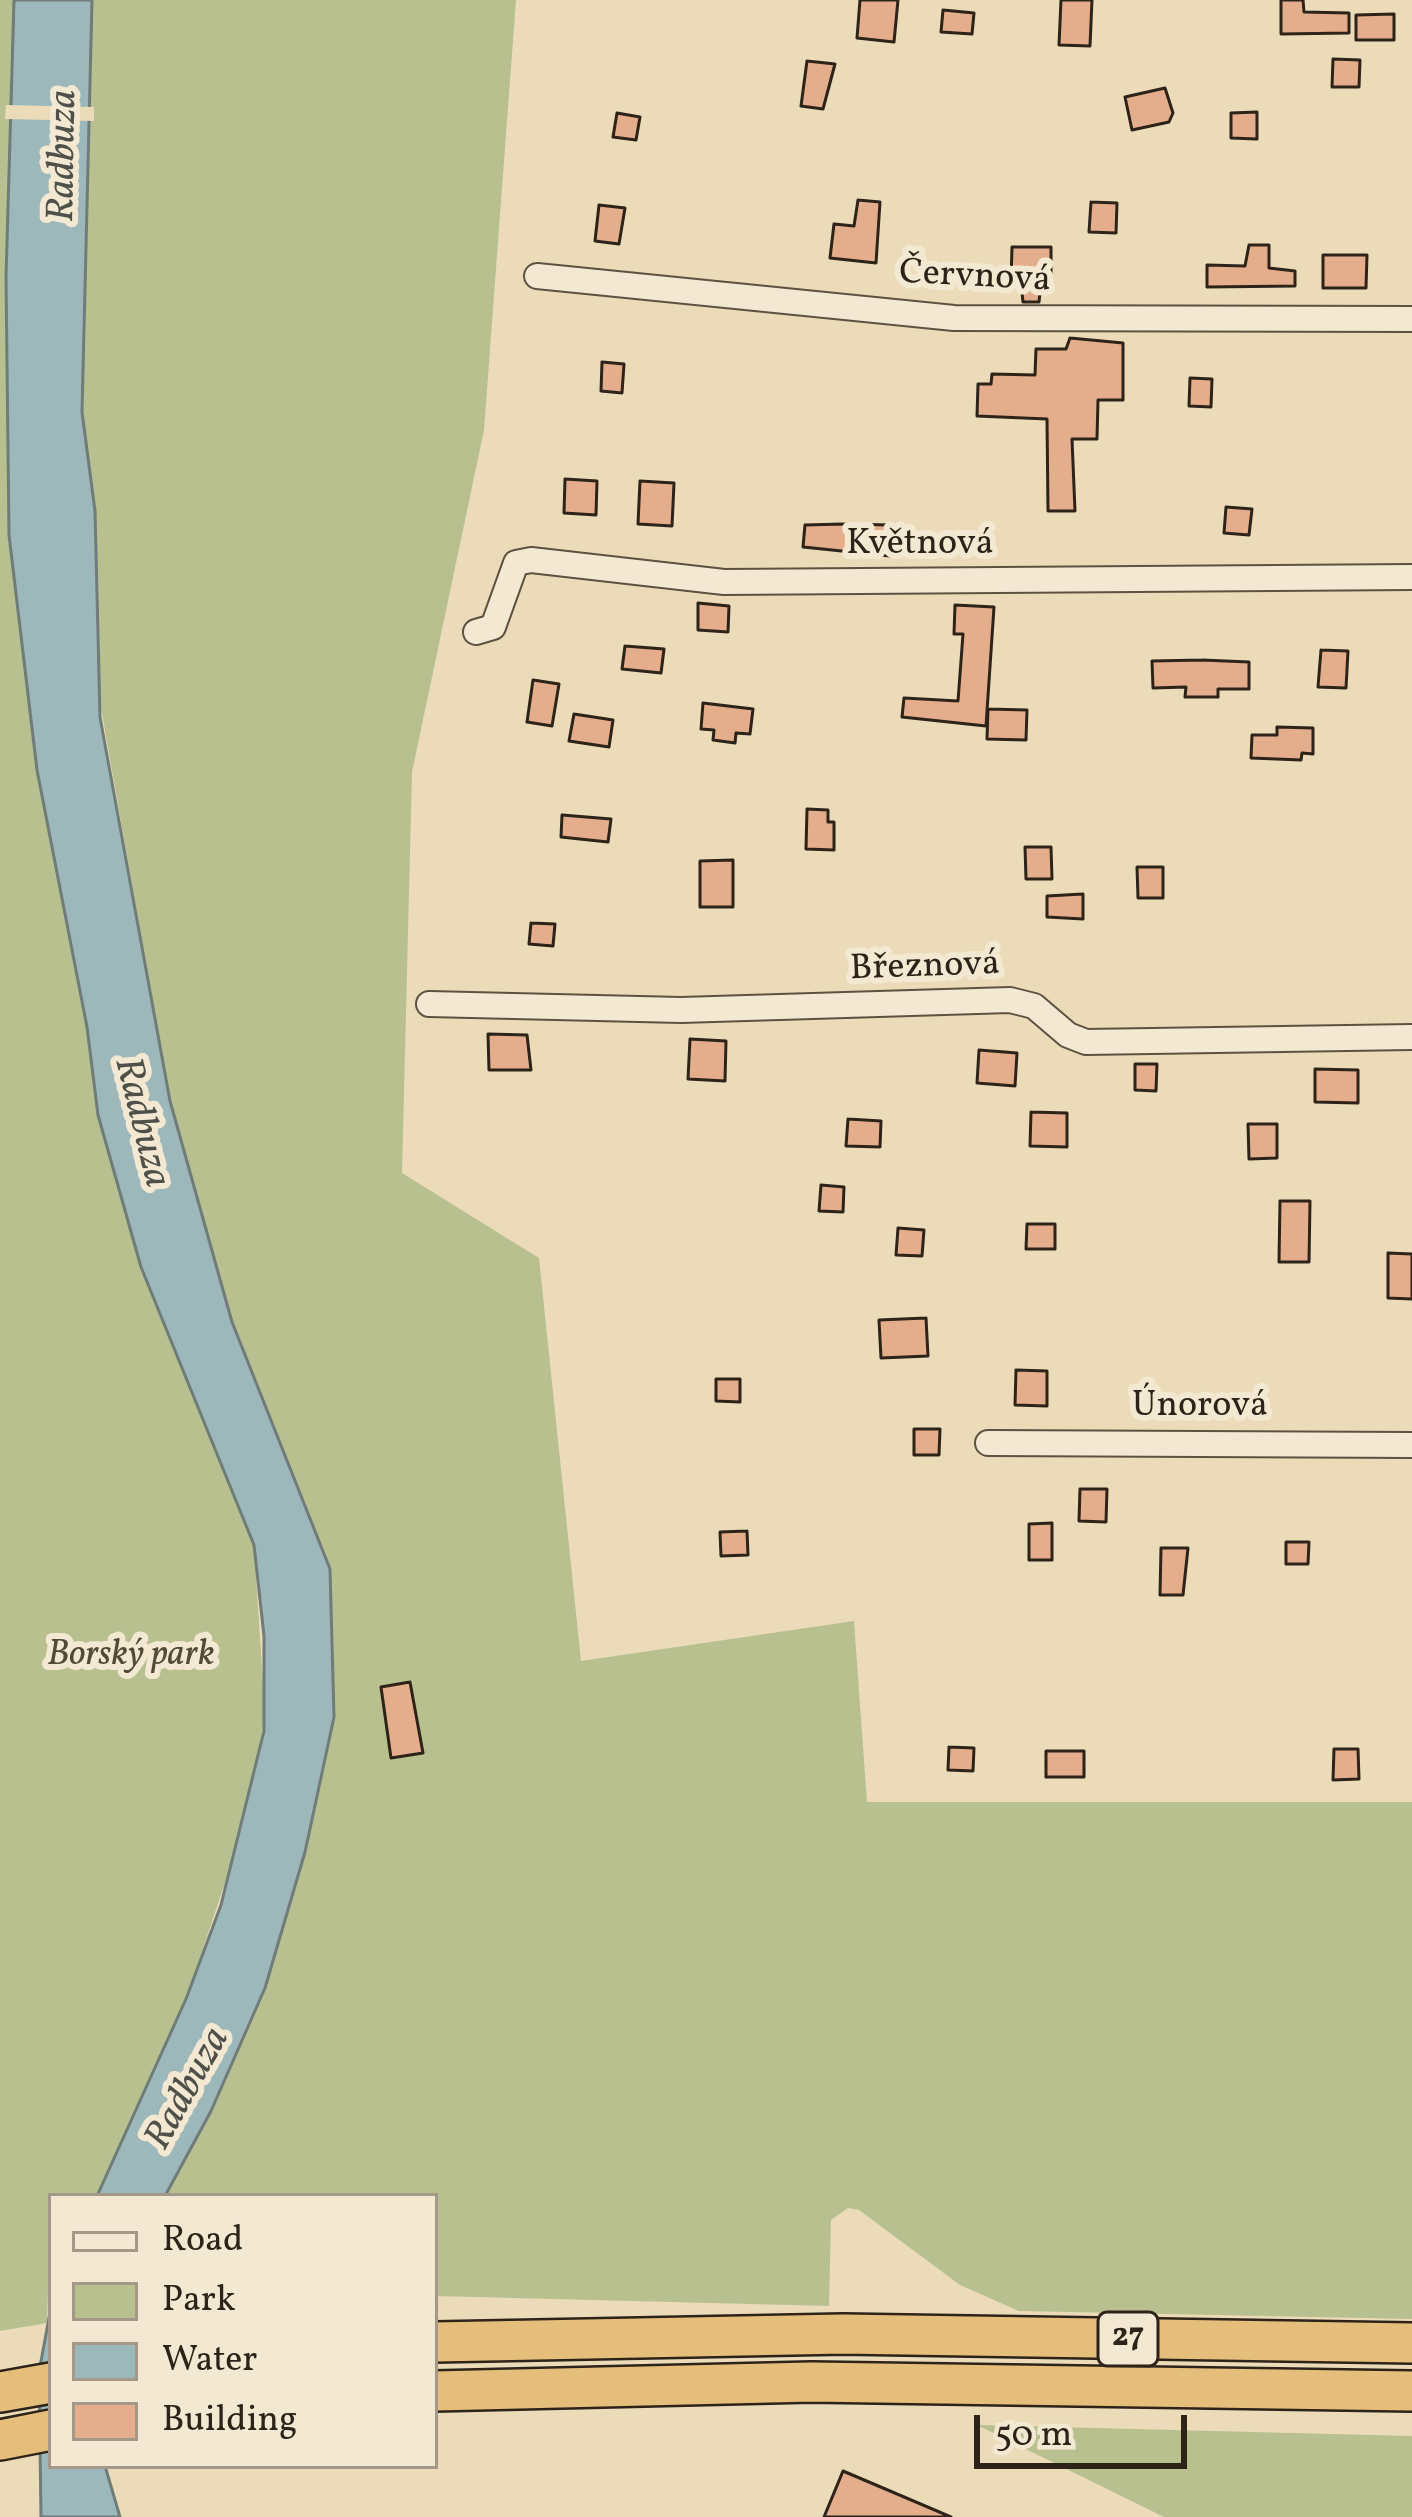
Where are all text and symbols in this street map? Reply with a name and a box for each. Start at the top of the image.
water label: Radbuza [41,89,91,223]
street label: Červnová [898,253,1052,305]
street label: Květnová [846,524,994,568]
street label: Březnová [849,945,1001,993]
water label: Radbuza [100,1053,178,1193]
street label: Únorová [1132,1386,1268,1430]
park label: Borský park [47,1635,215,1679]
water label: Radbuza [137,2021,243,2159]
legend [48,2193,438,2469]
text: Road [162,2216,243,2266]
text: Park [162,2276,236,2326]
road number: 27 [1098,2312,1158,2366]
text: Water [162,2336,257,2386]
scale bar [980,2391,1193,2465]
text: Building [162,2396,297,2446]
text: 50 m [995,2411,1072,2461]

